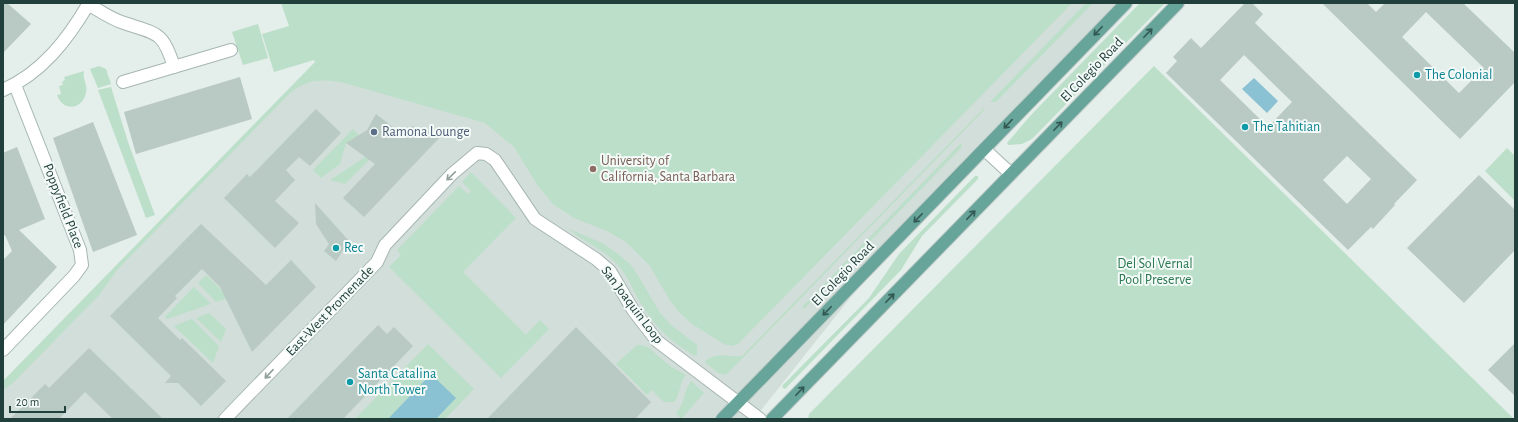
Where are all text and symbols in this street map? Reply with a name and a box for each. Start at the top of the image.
one-way arrow [1093,26,1103,36]
one-way arrow [1143,28,1153,38]
street label: El Colegio Road [1058,35,1126,105]
place label: The Colonial [1425,68,1492,82]
marker: The Colonial [1412,70,1422,80]
one-way arrow [1004,119,1013,129]
place label: The Tahitian [1253,120,1320,134]
one-way arrow [1053,121,1063,131]
marker: The Tahitian [1240,122,1250,132]
place label: Ramona Lounge [382,125,470,139]
marker: Ramona Lounge [369,127,379,137]
place label: University of California, Santa Barbara [601,154,736,184]
street label: Poppyfield Place [40,162,86,250]
marker: University of California, Santa Barbara [588,164,598,174]
one-way arrow [446,171,456,181]
one-way arrow [966,210,976,220]
one-way arrow [913,213,923,223]
street label: El Colegio Road [809,239,877,309]
place label: Rec [344,241,364,255]
marker: Rec [331,243,341,253]
park label: Del Sol Vernal Pool Preserve [1117,257,1193,287]
street label: East-West Promenade [284,263,376,359]
street label: San Joaquin Loop [598,264,666,346]
one-way arrow [885,293,895,303]
one-way arrow [822,306,832,316]
place label: Santa Catalina North Tower [358,367,437,397]
one-way arrow [264,369,274,379]
marker: Santa Catalina North Tower [345,377,355,387]
one-way arrow [795,386,804,396]
scale bar [10,388,65,414]
text: 20 m [16,396,39,408]

